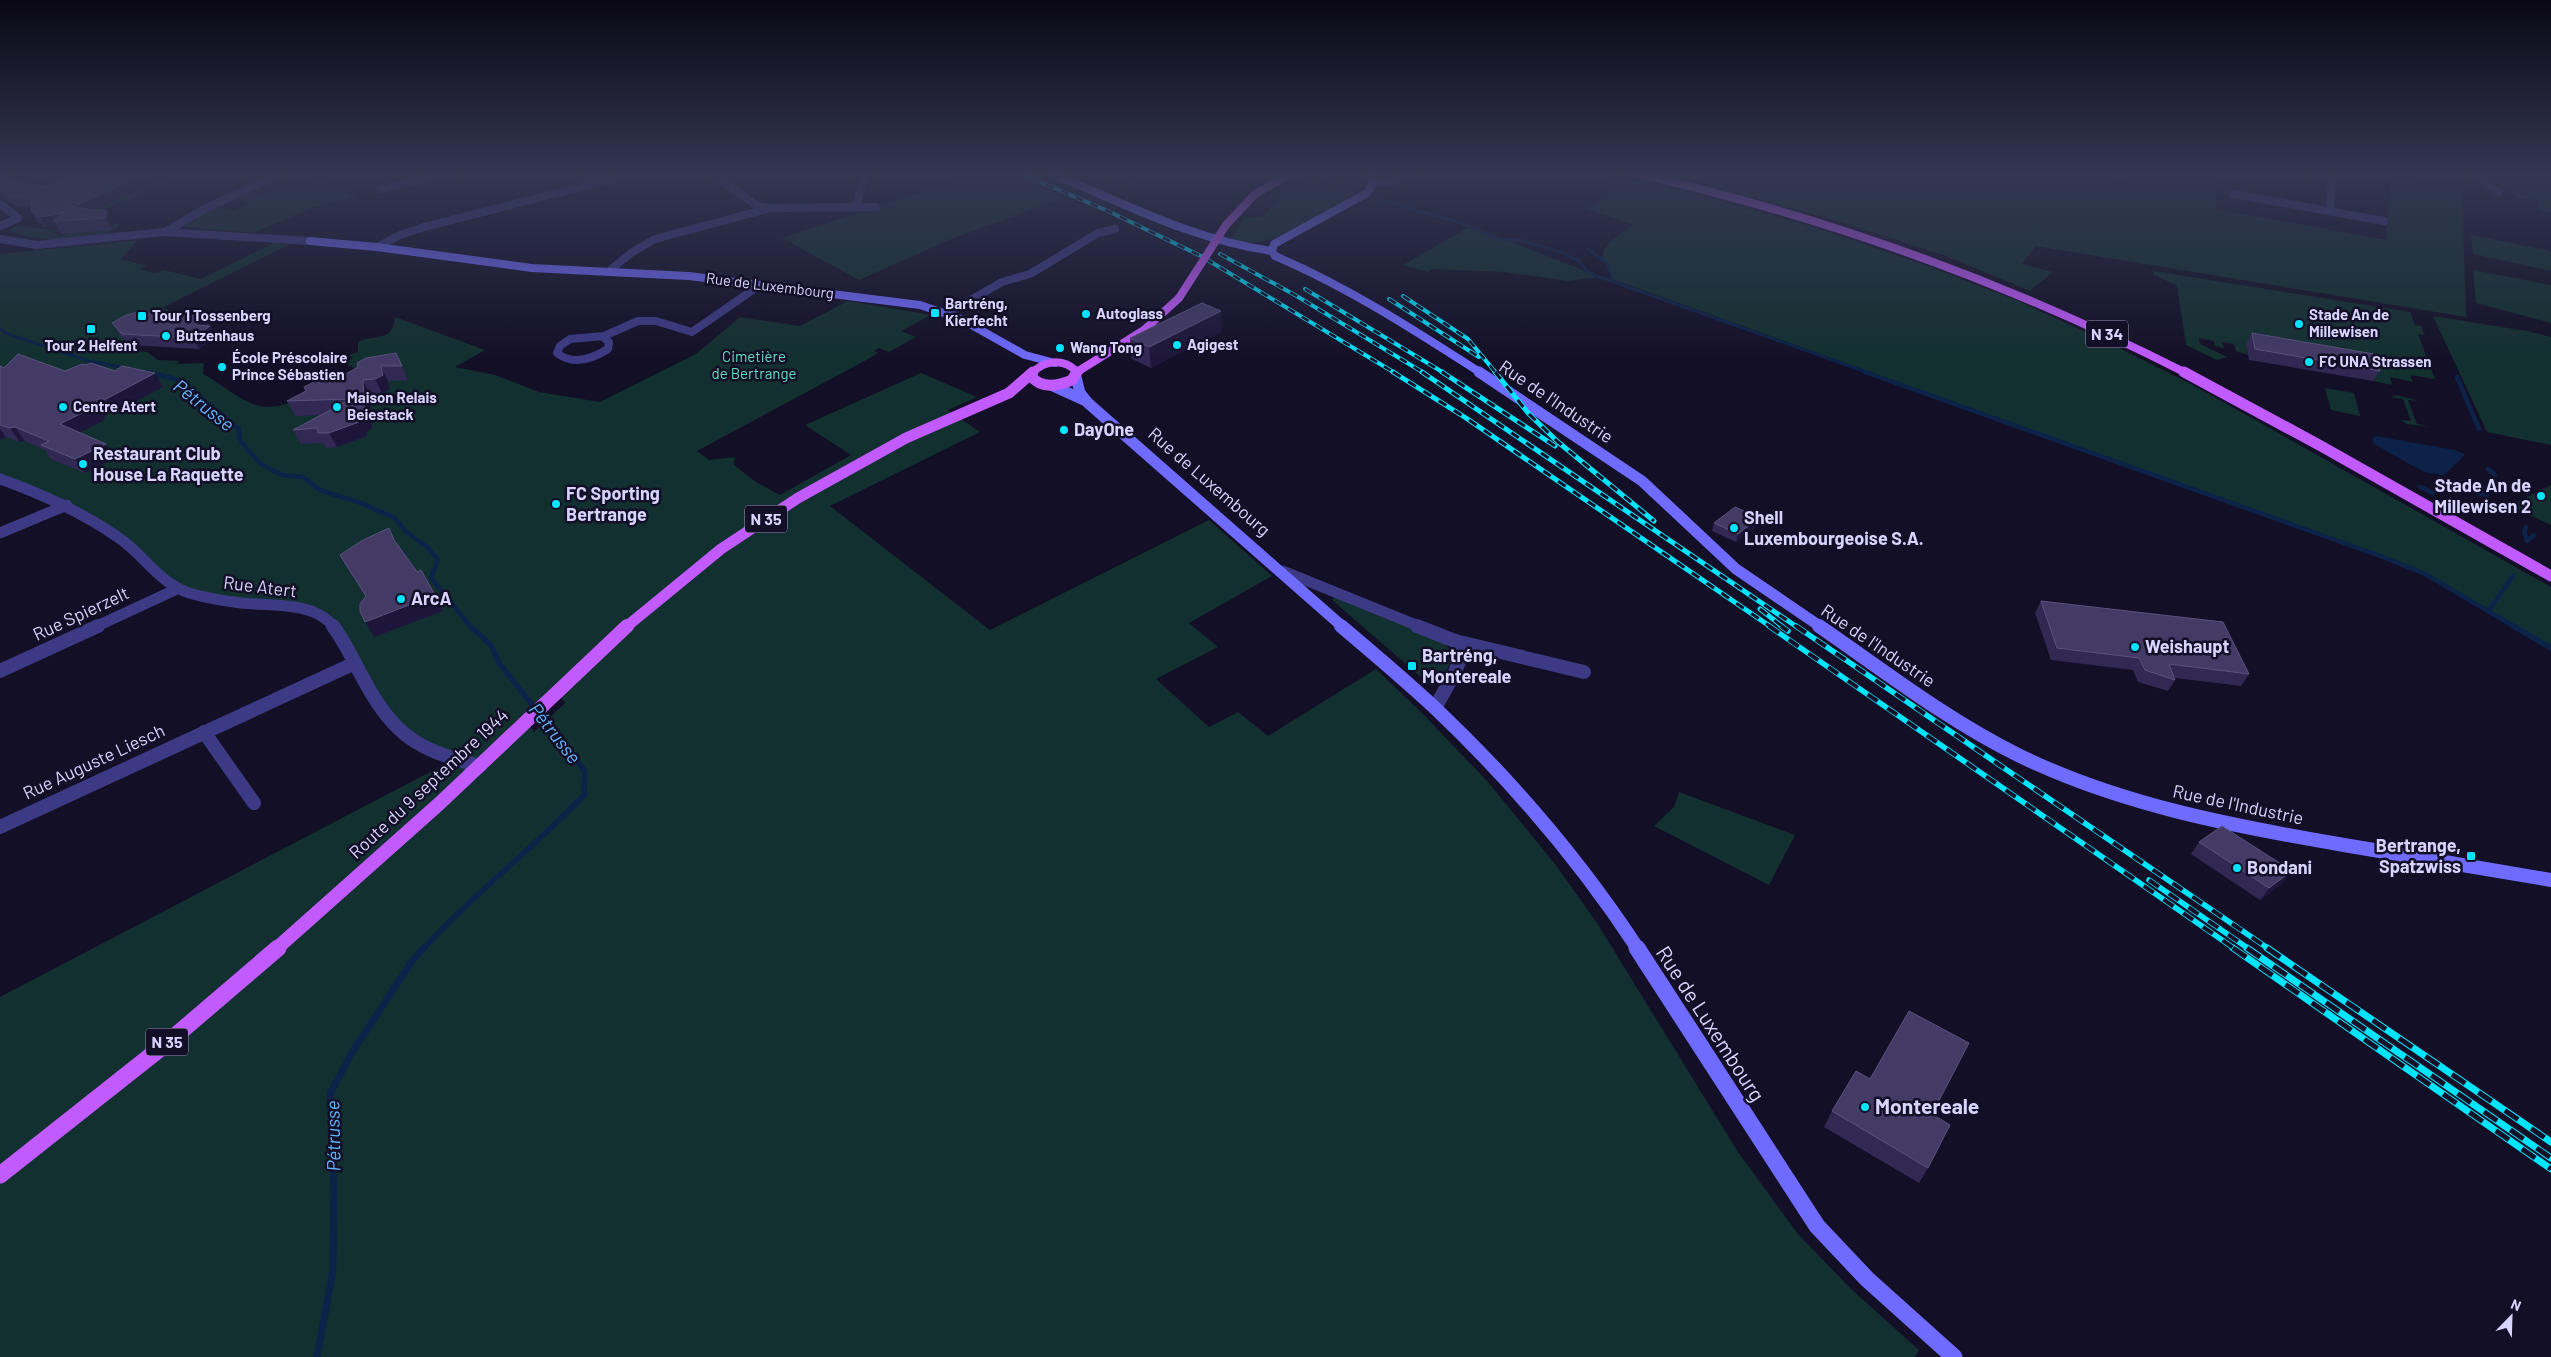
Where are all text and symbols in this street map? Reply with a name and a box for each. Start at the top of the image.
street label: Rue de Luxembourg [705,268,835,302]
place label: Bartréng, Kierfecht [945,294,1008,329]
place label: Autoglass [1096,304,1164,322]
place label: Stade An de Millewisen [2309,305,2389,340]
place label: Tour 1 Tossenberg [152,306,271,324]
marker: Bartréng, Kierfecht [929,307,941,319]
marker: Autoglass [1080,308,1092,320]
marker: Tour 1 Tossenberg [136,310,148,322]
marker: Stade An de Millewisen [2293,318,2305,330]
road number: N 34 [2086,320,2128,348]
marker: Tour 2 Helfent [85,323,97,335]
place label: Butzenhaus [176,326,255,344]
marker: Butzenhaus [160,330,172,342]
place label: Agigest [1187,335,1239,353]
place label: Tour 2 Helfent [45,336,138,354]
place label: Wang Tong [1070,338,1142,356]
marker: Agigest [1171,339,1183,351]
marker: Wang Tong [1054,342,1066,354]
park label: Cimetière de Bertrange [712,347,796,382]
place label: École Préscolaire Prince Sébastien [232,348,348,383]
place label: FC UNA Strassen [2319,352,2432,370]
street label: Rue de l'Industrie [1495,355,1618,447]
marker: FC UNA Strassen [2303,356,2315,368]
marker: École Préscolaire Prince Sébastien [216,361,228,373]
water label: Pétrusse [169,374,239,436]
place label: Maison Relais Beiestack [347,388,437,423]
place label: Centre Atert [73,397,156,415]
marker: Centre Atert [57,401,69,413]
marker: Maison Relais Beiestack [331,401,343,413]
place label: DayOne [1074,418,1134,440]
street label: Rue de Luxembourg [1144,422,1275,540]
marker: DayOne [1058,424,1070,436]
place label: Restaurant Club House La Raquette [93,442,244,485]
marker: Restaurant Club House La Raquette [77,458,89,470]
place label: Stade An de Millewisen 2 [2434,474,2531,517]
place label: FC Sporting Bertrange [566,482,660,525]
marker: Stade An de Millewisen 2 [2535,490,2547,502]
marker: FC Sporting Bertrange [550,498,562,510]
road number: N 35 [745,506,787,532]
place label: Shell Luxembourgeoise S.A. [1744,506,1924,549]
marker: Shell Luxembourgeoise S.A. [1728,522,1740,534]
street label: Rue Atert [222,571,298,601]
street label: Rue Spierzelt [29,581,132,645]
place label: ArcA [411,587,451,609]
marker: ArcA [395,593,407,605]
street label: Rue de l'Industrie [1817,599,1940,691]
place label: Weishaupt [2145,635,2230,657]
marker: Weishaupt [2129,641,2141,653]
place label: Bartréng, Montereale [1422,644,1512,687]
marker: Bartréng, Montereale [1406,660,1418,672]
water label: Pétrusse [525,698,586,768]
street label: Route du 9 septembre 1944 [344,704,513,863]
street label: Rue Auguste Liesch [19,719,168,804]
street label: Rue de l'Industrie [2171,779,2306,829]
place label: Bertrange, Spatzwiss [2376,834,2461,877]
marker: Bertrange, Spatzwiss [2465,850,2477,862]
place label: Bondani [2247,856,2312,878]
marker: Bondani [2231,862,2243,874]
street label: Rue de Luxembourg [1652,941,1771,1106]
road number: N 35 [146,1028,188,1056]
place label: Montereale [1875,1093,1979,1118]
water label: Pétrusse [320,1100,345,1172]
marker: Montereale [1859,1101,1871,1113]
north arrow [2486,1292,2536,1342]
text: N [2509,1295,2524,1314]

